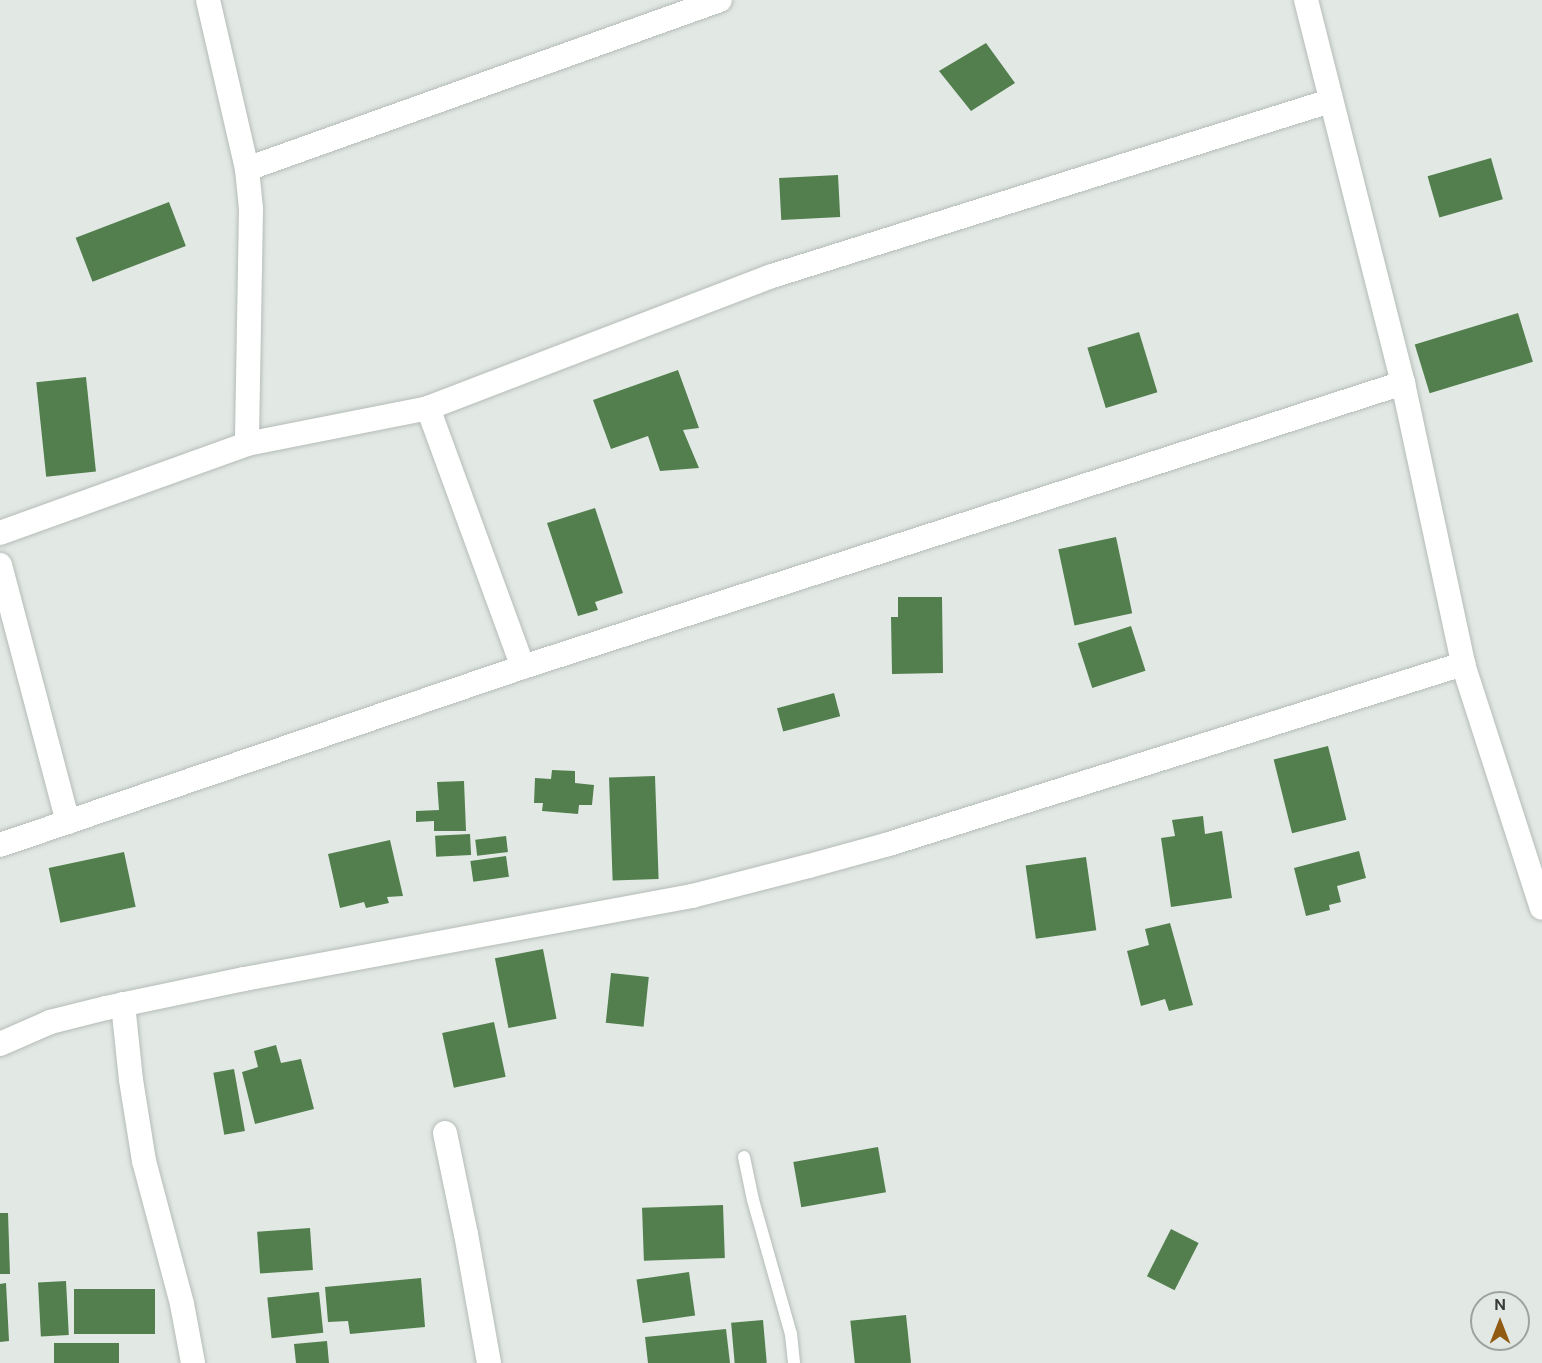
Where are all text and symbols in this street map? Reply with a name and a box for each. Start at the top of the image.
north arrow [1470,1291,1530,1351]
text: N [1494,1294,1506,1315]

